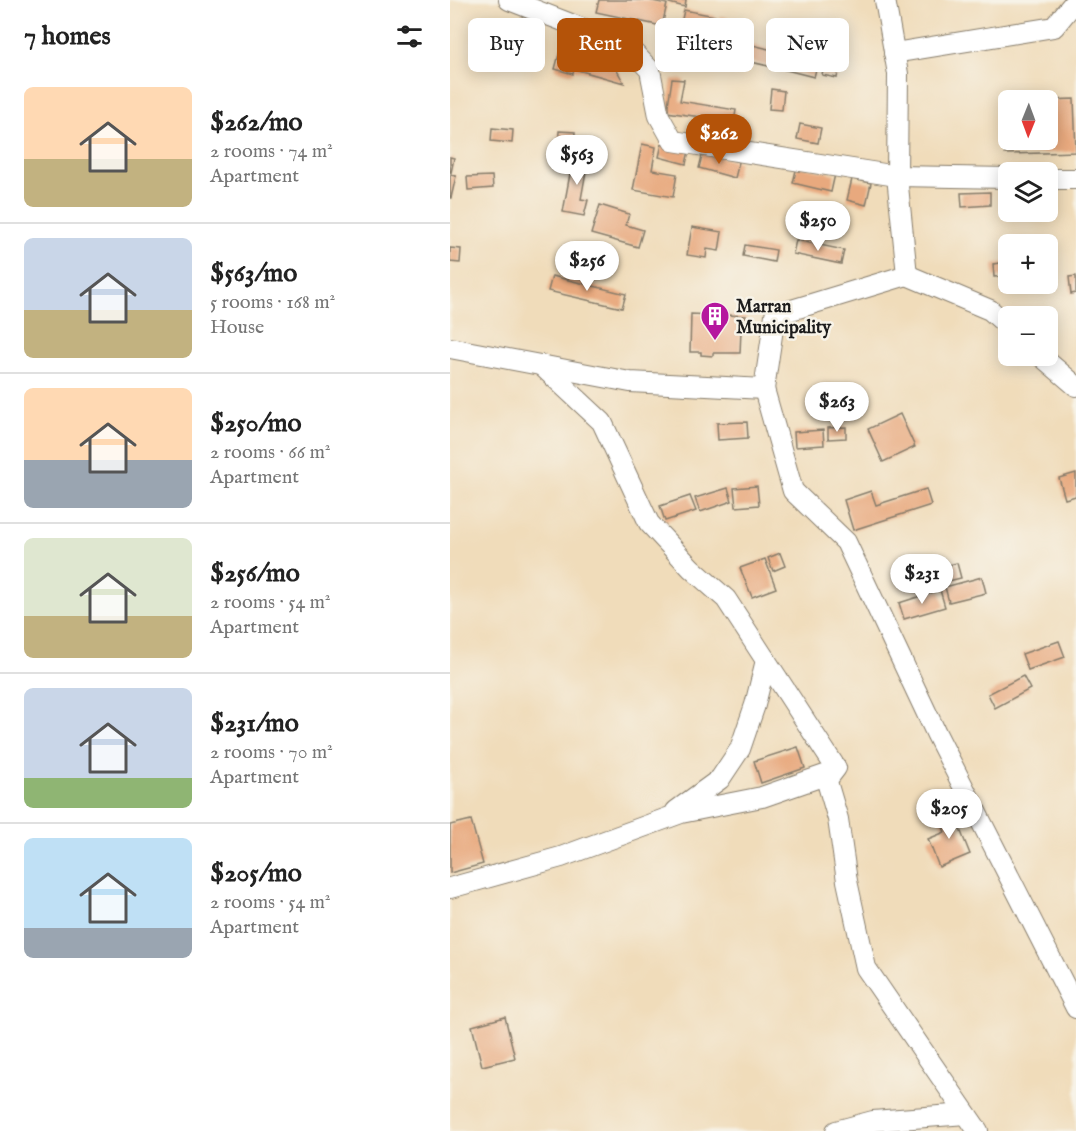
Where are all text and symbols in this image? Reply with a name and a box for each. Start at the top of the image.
chip: Buy [468,18,545,72]
chip: Rent [557,18,643,72]
chip: Filters [655,18,754,72]
chip: New [766,18,849,72]
text: 7 homes [24,20,111,53]
icon: filters [393,20,426,53]
north arrow [998,90,1058,150]
map controls [998,90,1058,366]
text: $262/mo [210,106,303,139]
icon: home [72,111,144,183]
pin: $262 [683,114,755,165]
text: $262 [700,121,738,146]
pin: $563 [541,135,613,186]
text: 2 rooms · 74 m² [210,139,333,164]
text: $563 [560,142,594,167]
button: layers [998,162,1058,222]
text: Apartment [210,164,299,189]
pin: $250 [782,201,854,252]
text: $250 [799,208,837,233]
button: + [998,234,1058,294]
pin: $256 [551,241,623,292]
text: $256 [569,248,605,273]
text: $563/mo [210,257,297,290]
icon: home [72,262,144,334]
text: 5 rooms · 168 m² [210,290,335,315]
place label: Marran Municipality [736,296,832,340]
building icon: Marran Municipality [699,300,731,342]
button: − [998,306,1058,366]
text: House [210,315,264,340]
pin: $263 [801,382,873,433]
text: $263 [819,389,855,414]
text: $250/mo [210,407,301,440]
icon: home [72,412,144,484]
text: 2 rooms · 66 m² [210,440,331,465]
text: Apartment [210,465,299,490]
pin: $231 [886,554,958,605]
text: $256/mo [210,557,300,590]
text: $231 [904,561,940,586]
icon: home [72,562,144,634]
text: 2 rooms · 54 m² [210,590,331,615]
text: Apartment [210,615,299,640]
text: $231/mo [210,707,299,740]
icon: home [72,712,144,784]
text: 2 rooms · 70 m² [210,740,333,765]
text: Apartment [210,765,299,790]
pin: $205 [913,789,985,840]
text: $205 [930,796,968,821]
text: $205/mo [210,857,302,890]
icon: home [72,862,144,934]
text: 2 rooms · 54 m² [210,890,331,915]
text: Apartment [210,915,299,940]

